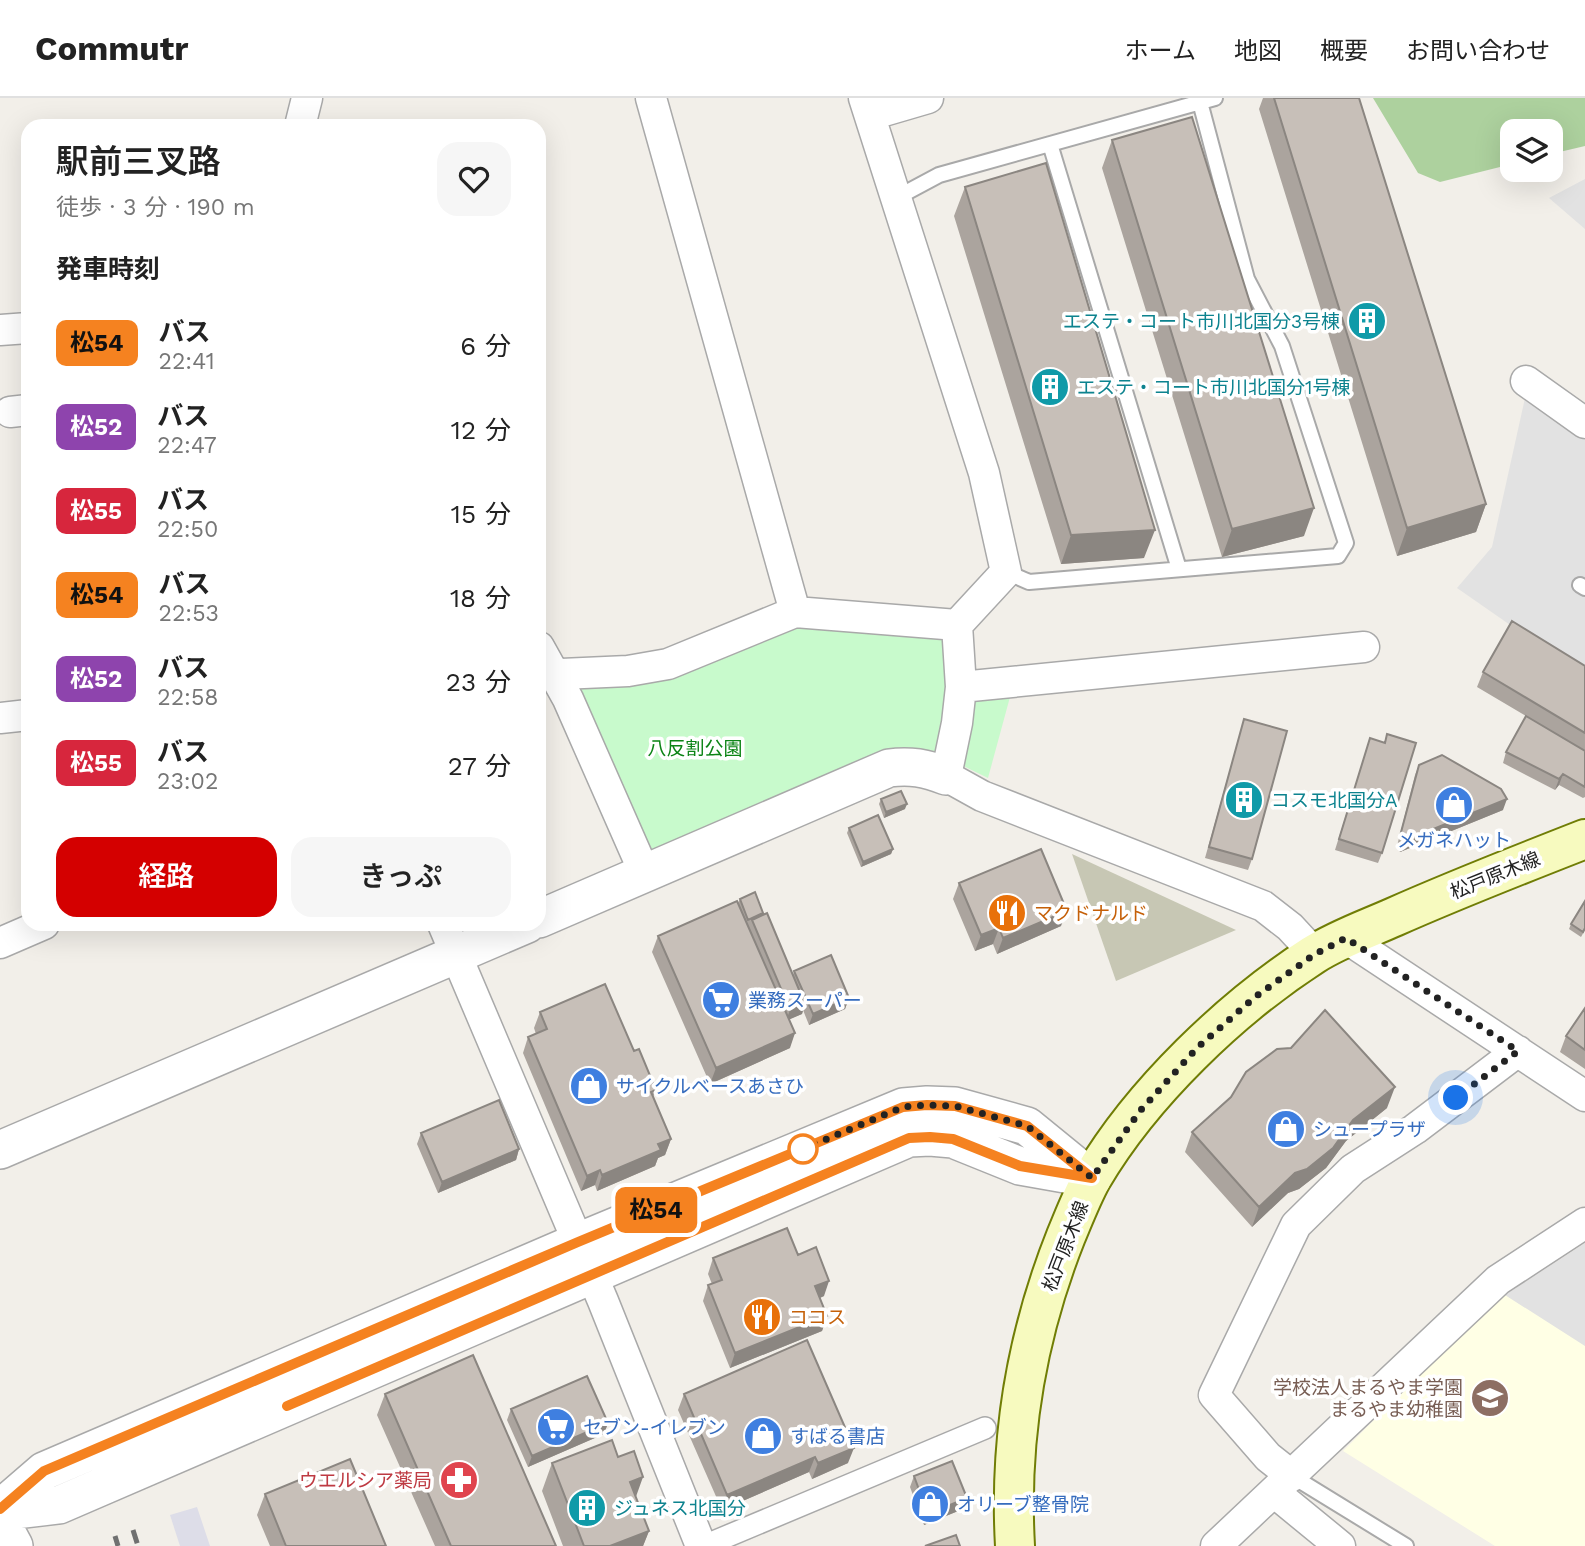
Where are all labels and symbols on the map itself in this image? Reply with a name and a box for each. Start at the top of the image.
building icon: エステ・コート市川北国分3号棟 [1346,300,1388,342]
place label: エステ・コート市川北国分3号棟 [1063,310,1340,333]
building icon: エステ・コート市川北国分1号棟 [1029,366,1071,408]
place label: エステ・コート市川北国分1号棟 [1077,376,1350,399]
park label: 八反割公園 [647,737,743,760]
building icon: コスモ北国分A [1223,779,1265,821]
shop icon: メガネハット [1433,784,1475,826]
place label: コスモ北国分A [1271,789,1398,812]
place label: メガネハット [1397,829,1511,852]
street label: 松戸原木線 [1447,847,1544,904]
restaurant icon: マクドナルド [986,892,1028,934]
place label: マクドナルド [1034,902,1148,925]
supermarket icon: 業務スーパー [700,979,742,1021]
place label: 業務スーパー [748,989,862,1012]
shop icon: サイクルベースあさひ [568,1065,610,1107]
place label: サイクルベースあさひ [616,1075,804,1098]
your location [1438,1080,1473,1115]
shop icon: シュープラザ [1265,1108,1307,1150]
place label: シュープラザ [1313,1118,1426,1141]
unlabelled marker [788,1134,818,1164]
line badge: 松54 [616,1187,696,1233]
street label: 松戸原木線 [1038,1198,1093,1295]
restaurant icon: ココス [741,1296,783,1338]
place label: ココス [789,1306,846,1329]
place label: 学校法人まるやま学園 まるやま幼稚園 [1273,1376,1463,1421]
school or university icon: 学校法人まるやま学園 まるやま幼稚園 [1469,1377,1511,1419]
supermarket icon: セブン-イレブン [535,1406,577,1448]
shop icon: すばる書店 [742,1415,784,1457]
place label: セブン-イレブン [583,1416,726,1439]
place label: すばる書店 [790,1425,885,1448]
pharmacy icon: ウエルシア薬局 [438,1459,480,1501]
place label: ウエルシア薬局 [299,1469,432,1492]
shop icon: オリーブ整骨院 [909,1483,951,1525]
building icon: ジュネス北国分 [566,1487,608,1529]
place label: オリーブ整骨院 [957,1493,1089,1516]
place label: ジュネス北国分 [614,1497,746,1520]

